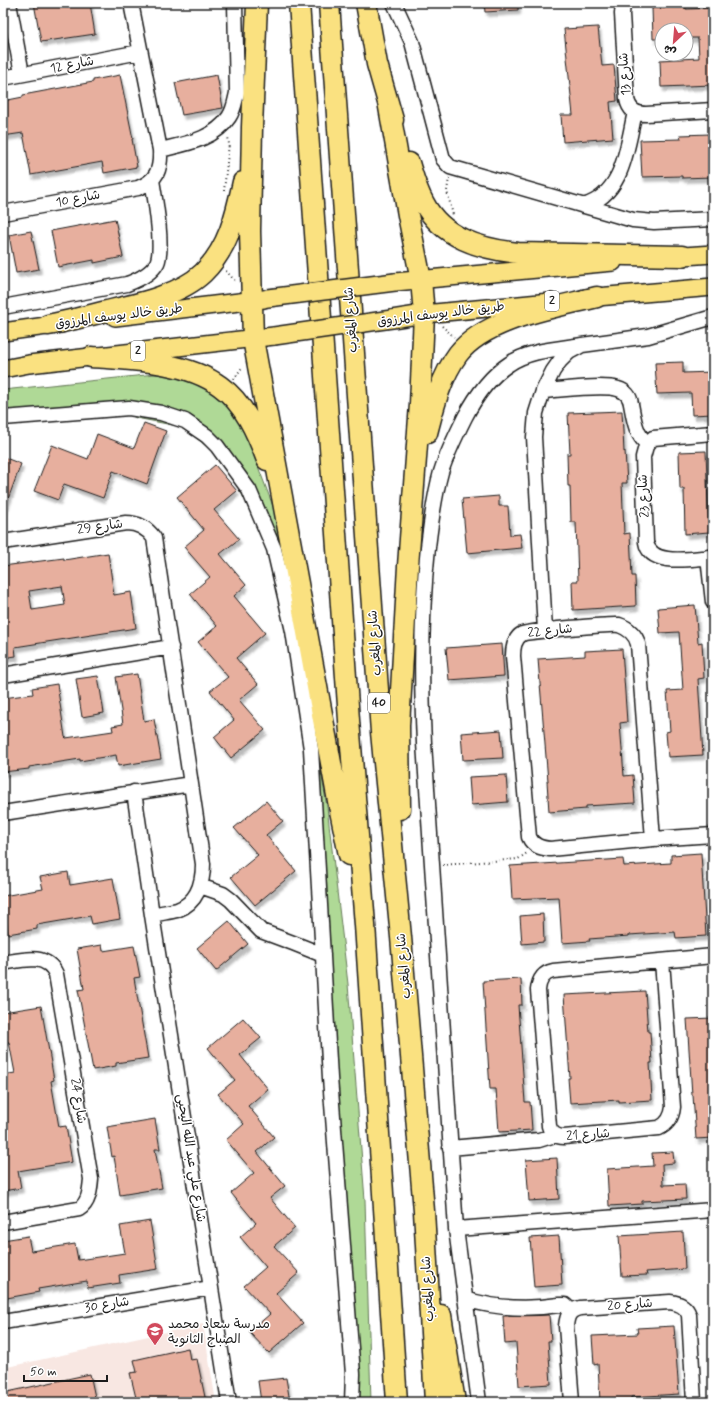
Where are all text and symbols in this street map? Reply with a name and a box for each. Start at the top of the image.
north arrow [654,22,694,62]
text: ش [662,41,679,59]
street label: شارع 12 [49,52,95,78]
street label: شارع 13 [615,52,635,96]
street label: شارع 10 [54,186,102,212]
street label: شارع المغرب [340,287,362,353]
road number: 2 [545,291,559,311]
street label: طريق خالد يوسف المرزوق [376,298,506,330]
street label: طريق خالد يوسف المرزوق [54,300,184,332]
road number: 2 [131,341,145,361]
street label: شارع 23 [634,474,654,518]
street label: شارع 29 [76,515,124,539]
street label: شارع المغرب [364,610,386,676]
street label: شارع 22 [527,620,573,642]
road number: 40 [368,693,390,713]
street label: شارع المغرب [393,933,415,999]
street label: شارع 24 [66,1077,90,1125]
street label: شارع علي عبد الله اليحيى [170,1093,210,1224]
street label: شارع 21 [566,1125,610,1145]
street label: شارع المغرب [418,1256,438,1322]
street label: شارع 30 [83,1293,131,1317]
street label: شارع 20 [607,1295,653,1315]
place label: مدرسة سعاد محمد الصباح الثانوية [168,1316,270,1348]
school or university icon: مدرسة سعاد محمد الصباح الثانوية [145,1321,165,1346]
scale bar [24,1357,107,1383]
text: 50 m [30,1364,57,1380]

